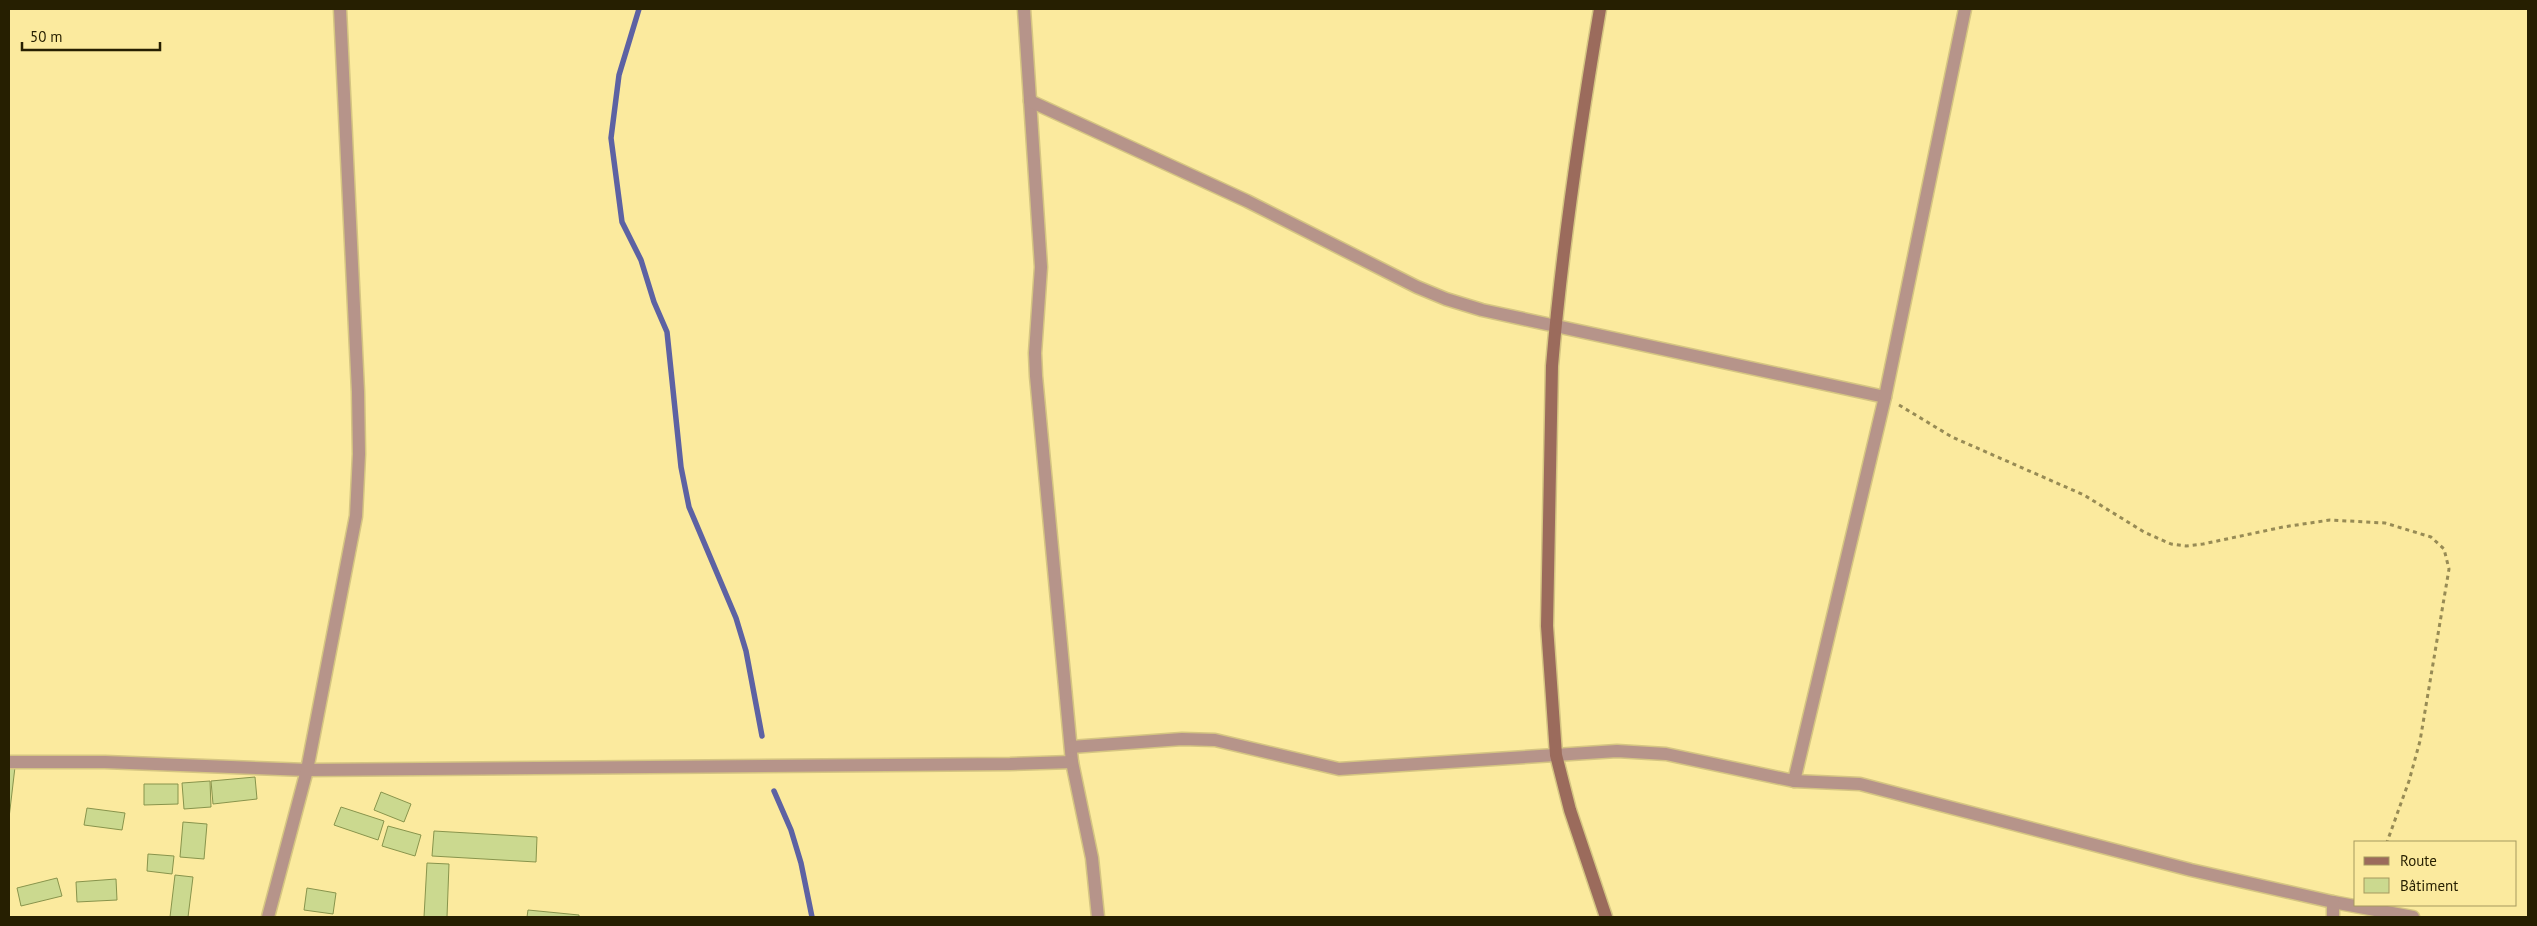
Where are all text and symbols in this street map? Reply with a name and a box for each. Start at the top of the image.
scale bar [22,20,160,52]
text: 50 m [30,27,63,46]
legend [2354,841,2517,906]
text: Route [2400,851,2437,870]
text: Bâtiment [2400,876,2458,895]

